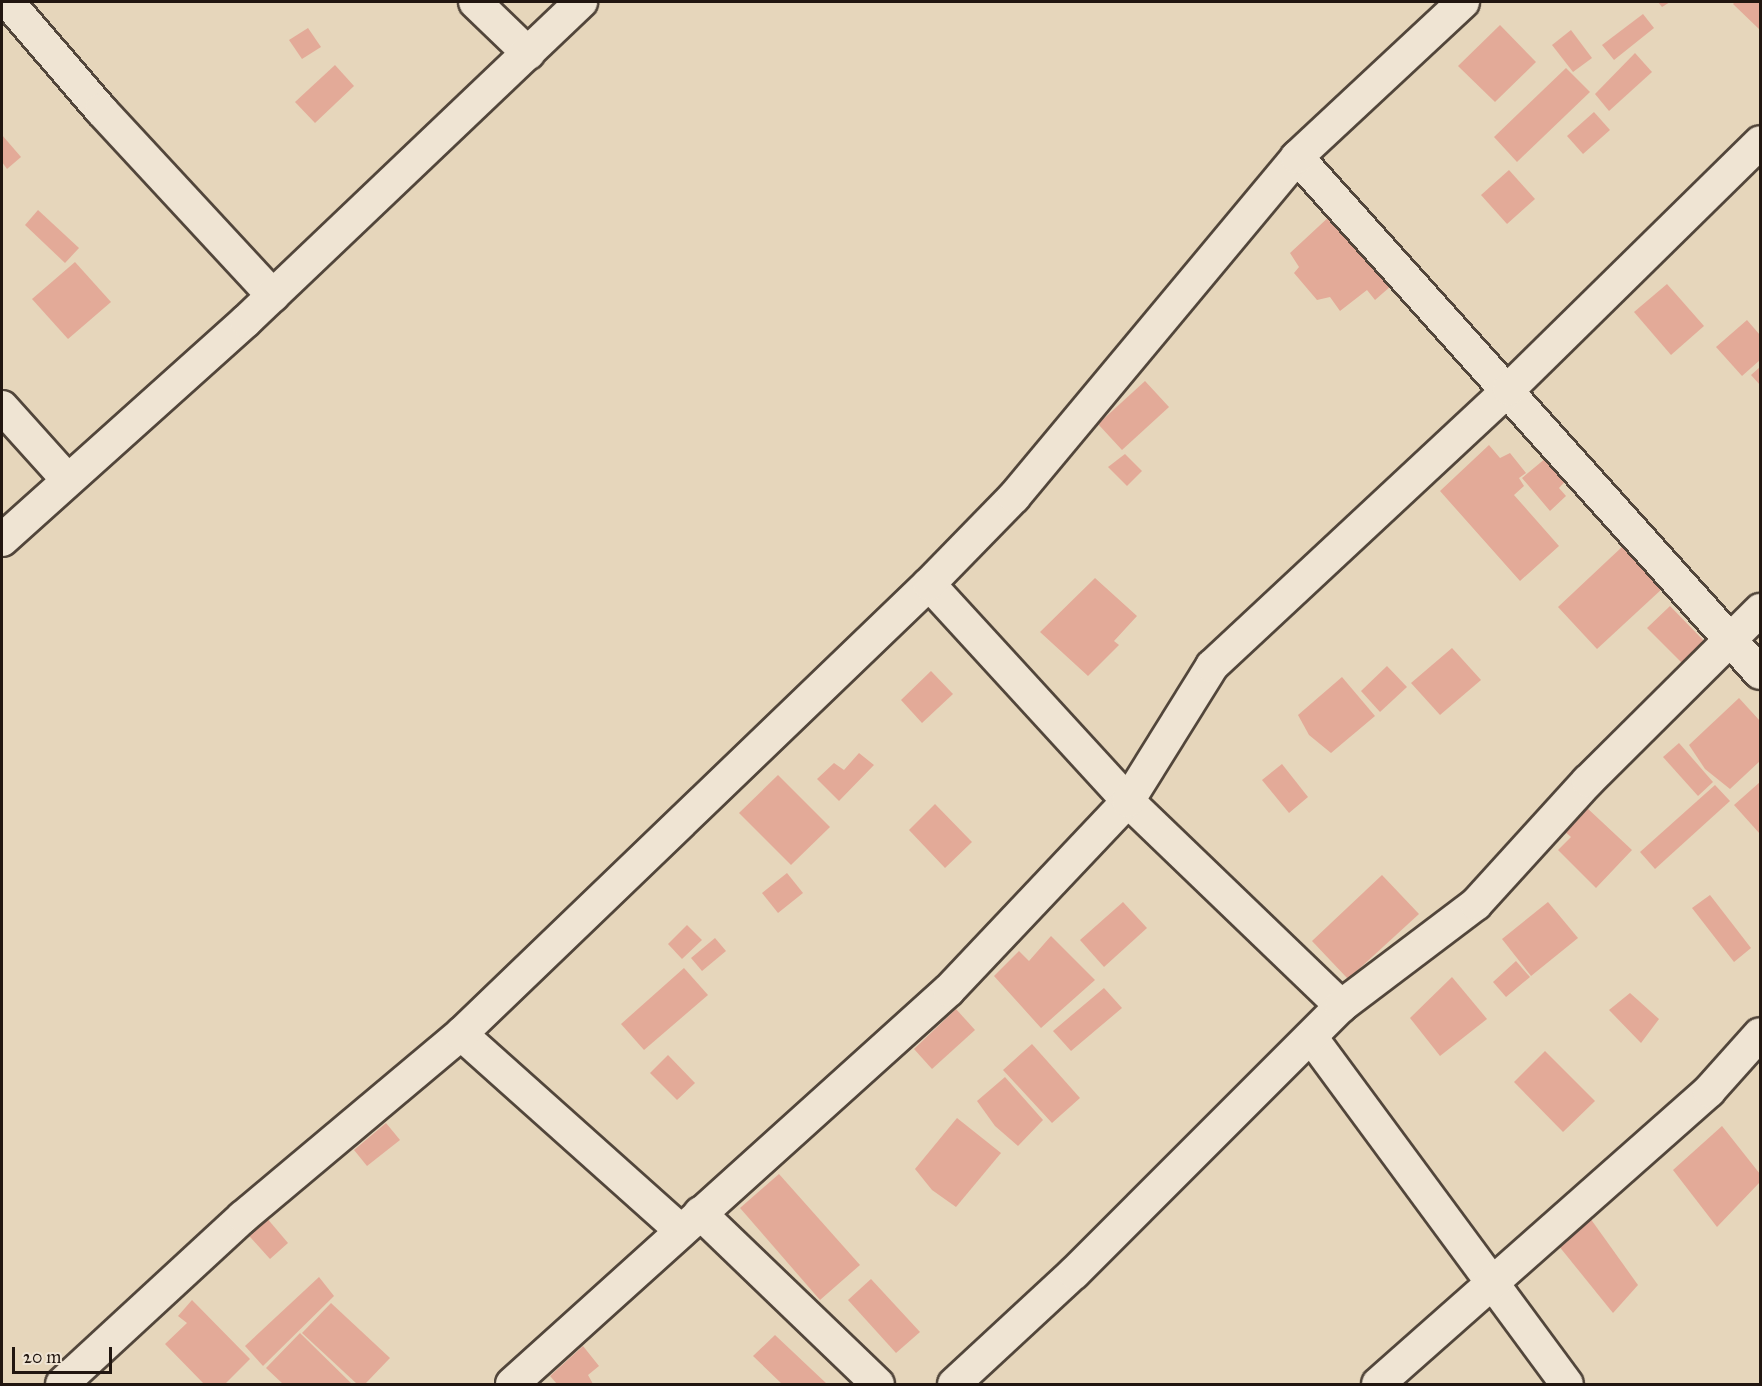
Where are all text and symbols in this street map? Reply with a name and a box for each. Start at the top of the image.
scale bar [15,1335,116,1373]
text: 20 m [23,1346,61,1368]

